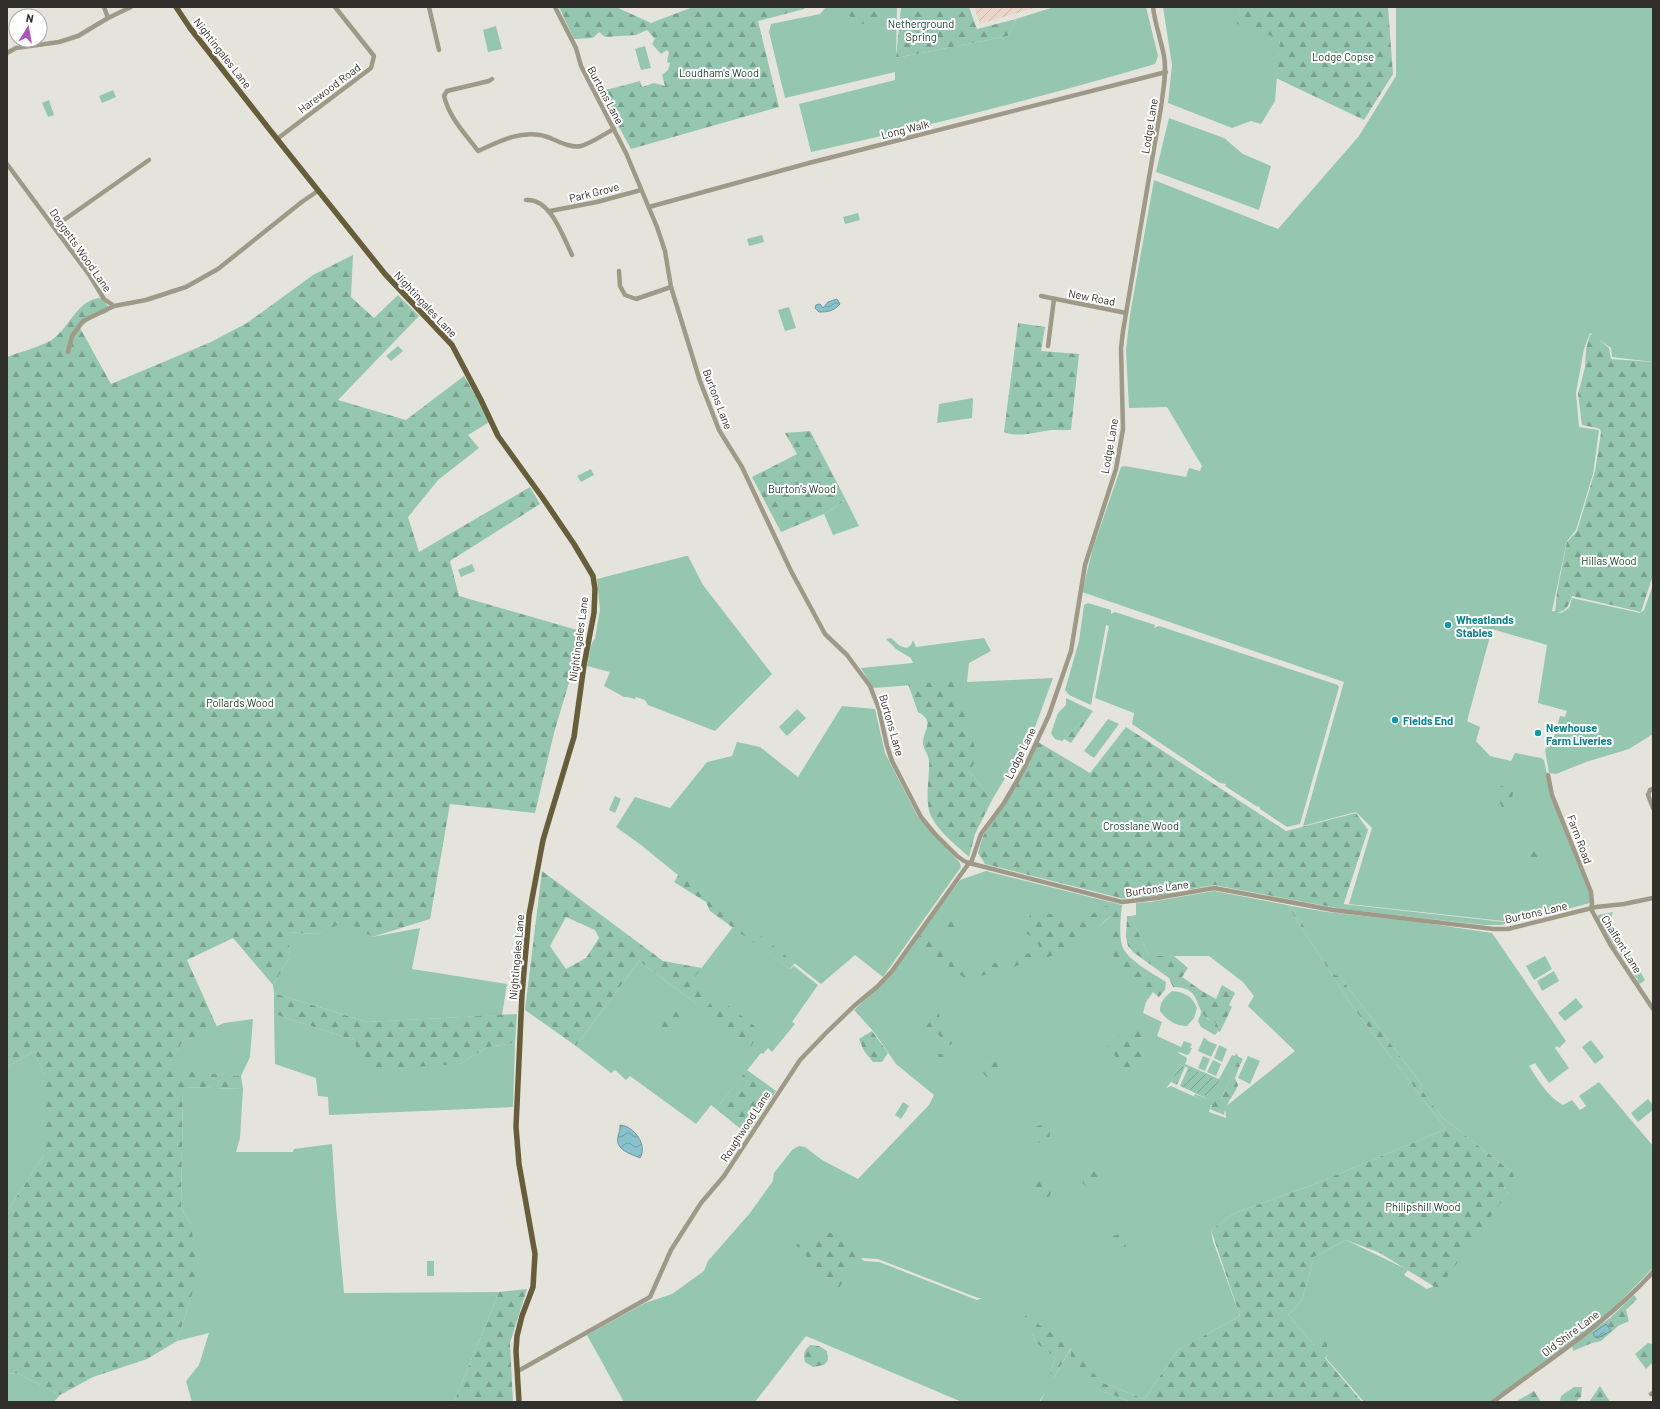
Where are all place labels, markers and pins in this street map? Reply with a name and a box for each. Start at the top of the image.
place label: Wheatlands Stables [1456,613,1514,639]
marker: Wheatlands Stables [1443,620,1453,630]
place label: Fields End [1403,714,1453,727]
marker: Fields End [1390,715,1400,725]
place label: Newhouse Farm Liveries [1546,721,1612,747]
marker: Newhouse Farm Liveries [1533,728,1543,738]

